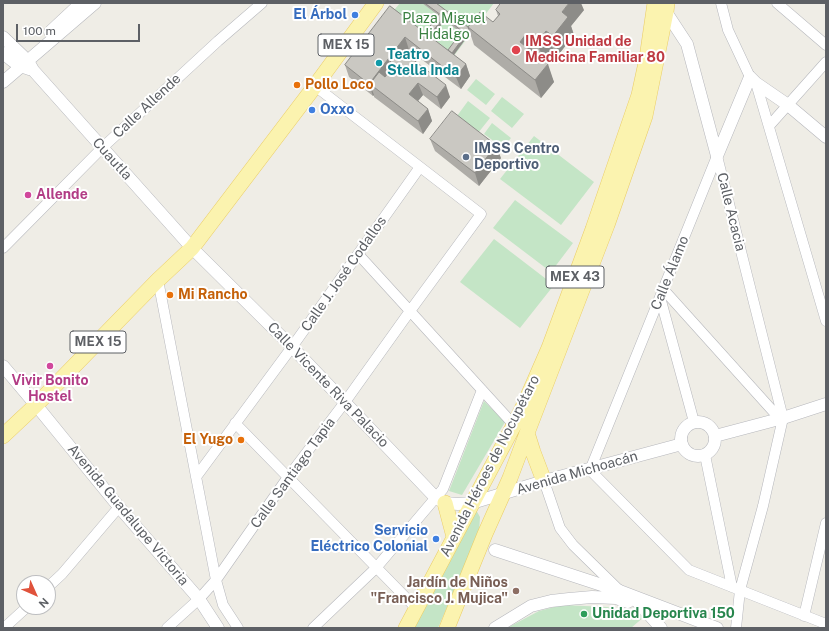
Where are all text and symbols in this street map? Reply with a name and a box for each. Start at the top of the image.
place label: El Árbol [293,7,347,23]
marker: El Árbol [350,10,360,20]
park label: Plaza Miguel Hidalgo [402,11,486,44]
scale bar [18,16,142,42]
text: 100 m [23,24,56,38]
road number: MEX 15 [318,34,374,56]
place label: IMSS Unidad de Medicina Familiar 80 [525,34,665,66]
marker: IMSS Unidad de Medicina Familiar 80 [510,44,522,56]
place label: Teatro Stella Inda [387,47,459,80]
marker: Teatro Stella Inda [374,58,384,68]
street label: Calle Allende [110,70,184,142]
place label: Pollo Loco [305,77,373,93]
marker: Pollo Loco [292,80,302,90]
place label: Oxxo [320,102,354,118]
marker: Oxxo [307,105,317,115]
street label: Cuautla [89,134,135,184]
place label: IMSS Centro Deportivo [474,141,560,174]
marker: IMSS Centro Deportivo [461,152,471,162]
street label: Calle Acacia [713,171,749,253]
place label: Allende [36,187,88,203]
marker: Allende [23,190,33,200]
street label: Calle J. José Codallos [298,213,390,335]
street label: Calle Álamo [648,233,692,313]
road number: MEX 43 [546,266,604,288]
place label: Mi Rancho [178,287,248,303]
marker: Mi Rancho [165,290,175,300]
street label: Calle Vicente Riva Palacio [264,319,392,451]
road number: MEX 15 [70,331,126,353]
marker: Vivir Bonito Hostel [45,361,55,371]
street label: Avenida Héroes de Nocupétaro [437,372,543,560]
place label: Vivir Bonito Hostel [11,373,89,406]
street label: Calle Santiago Tapia [247,414,339,532]
place label: El Yugo [183,432,233,448]
marker: El Yugo [236,435,246,445]
street label: Avenida Guadalupe Victoria [64,441,192,589]
street label: Avenida Michoacán [514,448,640,498]
place label: Servicio Eléctrico Colonial [310,523,428,556]
marker: Servicio Eléctrico Colonial [431,534,441,544]
north arrow [16,575,56,615]
place label: Jardín de Niños "Francisco J. Mujica" [370,575,508,608]
marker: Jardín de Niños "Francisco J. Mujica" [511,586,521,596]
text: N [36,595,51,610]
place label: Unidad Deportiva 150 [592,606,735,622]
marker: Unidad Deportiva 150 [579,609,589,619]

